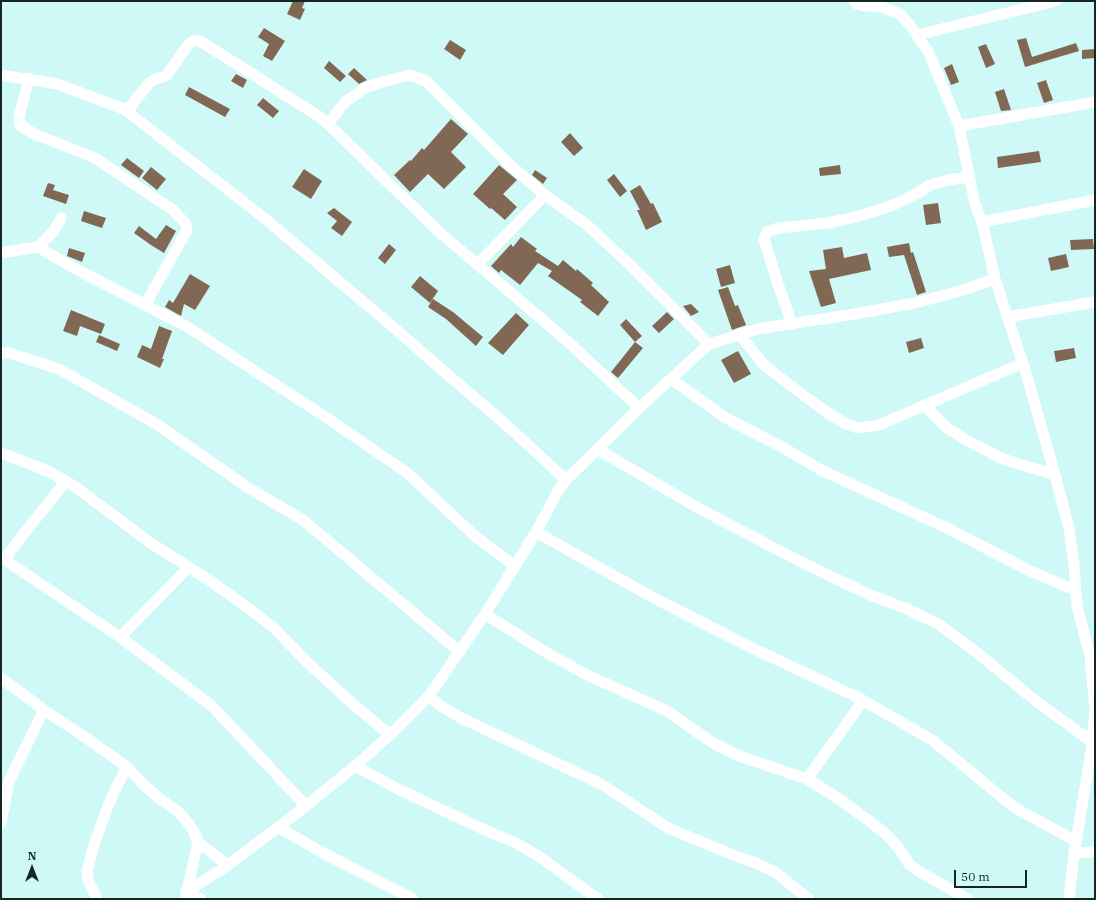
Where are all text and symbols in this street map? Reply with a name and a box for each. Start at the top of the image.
north arrow [12,848,52,888]
text: N [28,849,36,863]
scale bar [956,862,1029,888]
text: 50 m [961,869,990,884]

